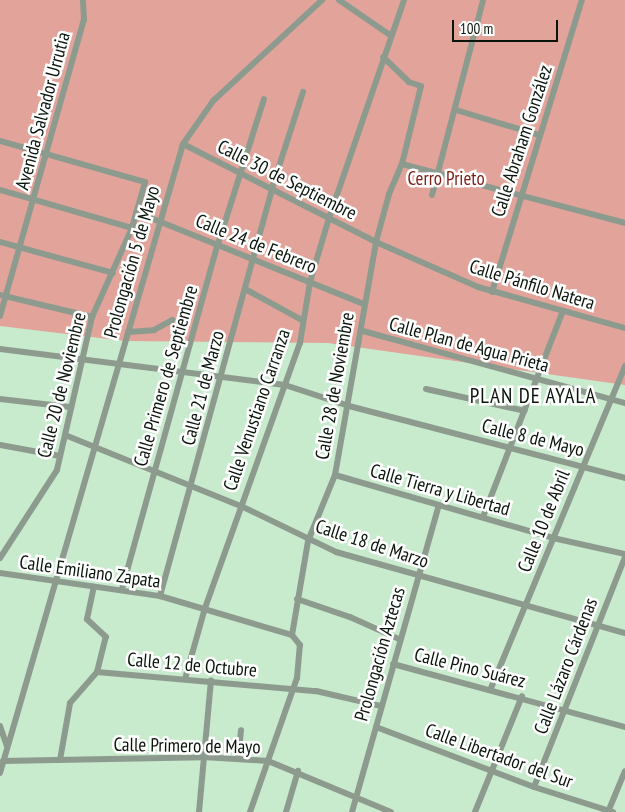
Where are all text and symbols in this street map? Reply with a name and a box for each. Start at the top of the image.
scale bar [455,10,561,42]
text: 100 m [460,19,493,38]
street label: Avenida Salvador Urrutia [11,30,75,192]
street label: Calle Abraham González [487,62,557,220]
street label: Calle 30 de Septiembre [214,135,360,225]
park label: Cerro Prieto [407,168,485,190]
street label: Prolongación 5 de Mayo [99,183,165,341]
street label: Calle 24 de Febrero [192,209,320,279]
street label: Calle Pánfilo Natera [467,255,597,315]
street label: Calle Primero de Septiembre [129,283,203,469]
street label: Calle 20 de Noviembre [33,310,91,460]
street label: Calle 28 de Noviembre [311,311,359,461]
street label: Calle Plan de Agua Prieta [386,313,552,377]
street label: Calle Venustiano Carranza [219,326,295,494]
street label: Calle 21 de Marzo [177,328,229,448]
district label: PLAN DE AYALA [468,383,598,409]
street label: Calle 8 de Mayo [480,414,586,462]
street label: Calle Tierra y Libertad [367,459,513,521]
street label: Calle 10 de Abril [513,466,575,576]
street label: Calle 18 de Marzo [312,515,432,573]
street label: Calle Emiliano Zapata [18,551,162,593]
street label: Prolongación Aztecas [350,584,410,724]
street label: Calle Lázaro Cárdenas [530,595,602,737]
street label: Calle Pino Suárez [412,643,528,693]
street label: Calle 12 de Octubre [126,648,258,682]
street label: Calle Libertador del Sur [422,719,576,793]
street label: Calle Primero de Mayo [113,733,261,759]

